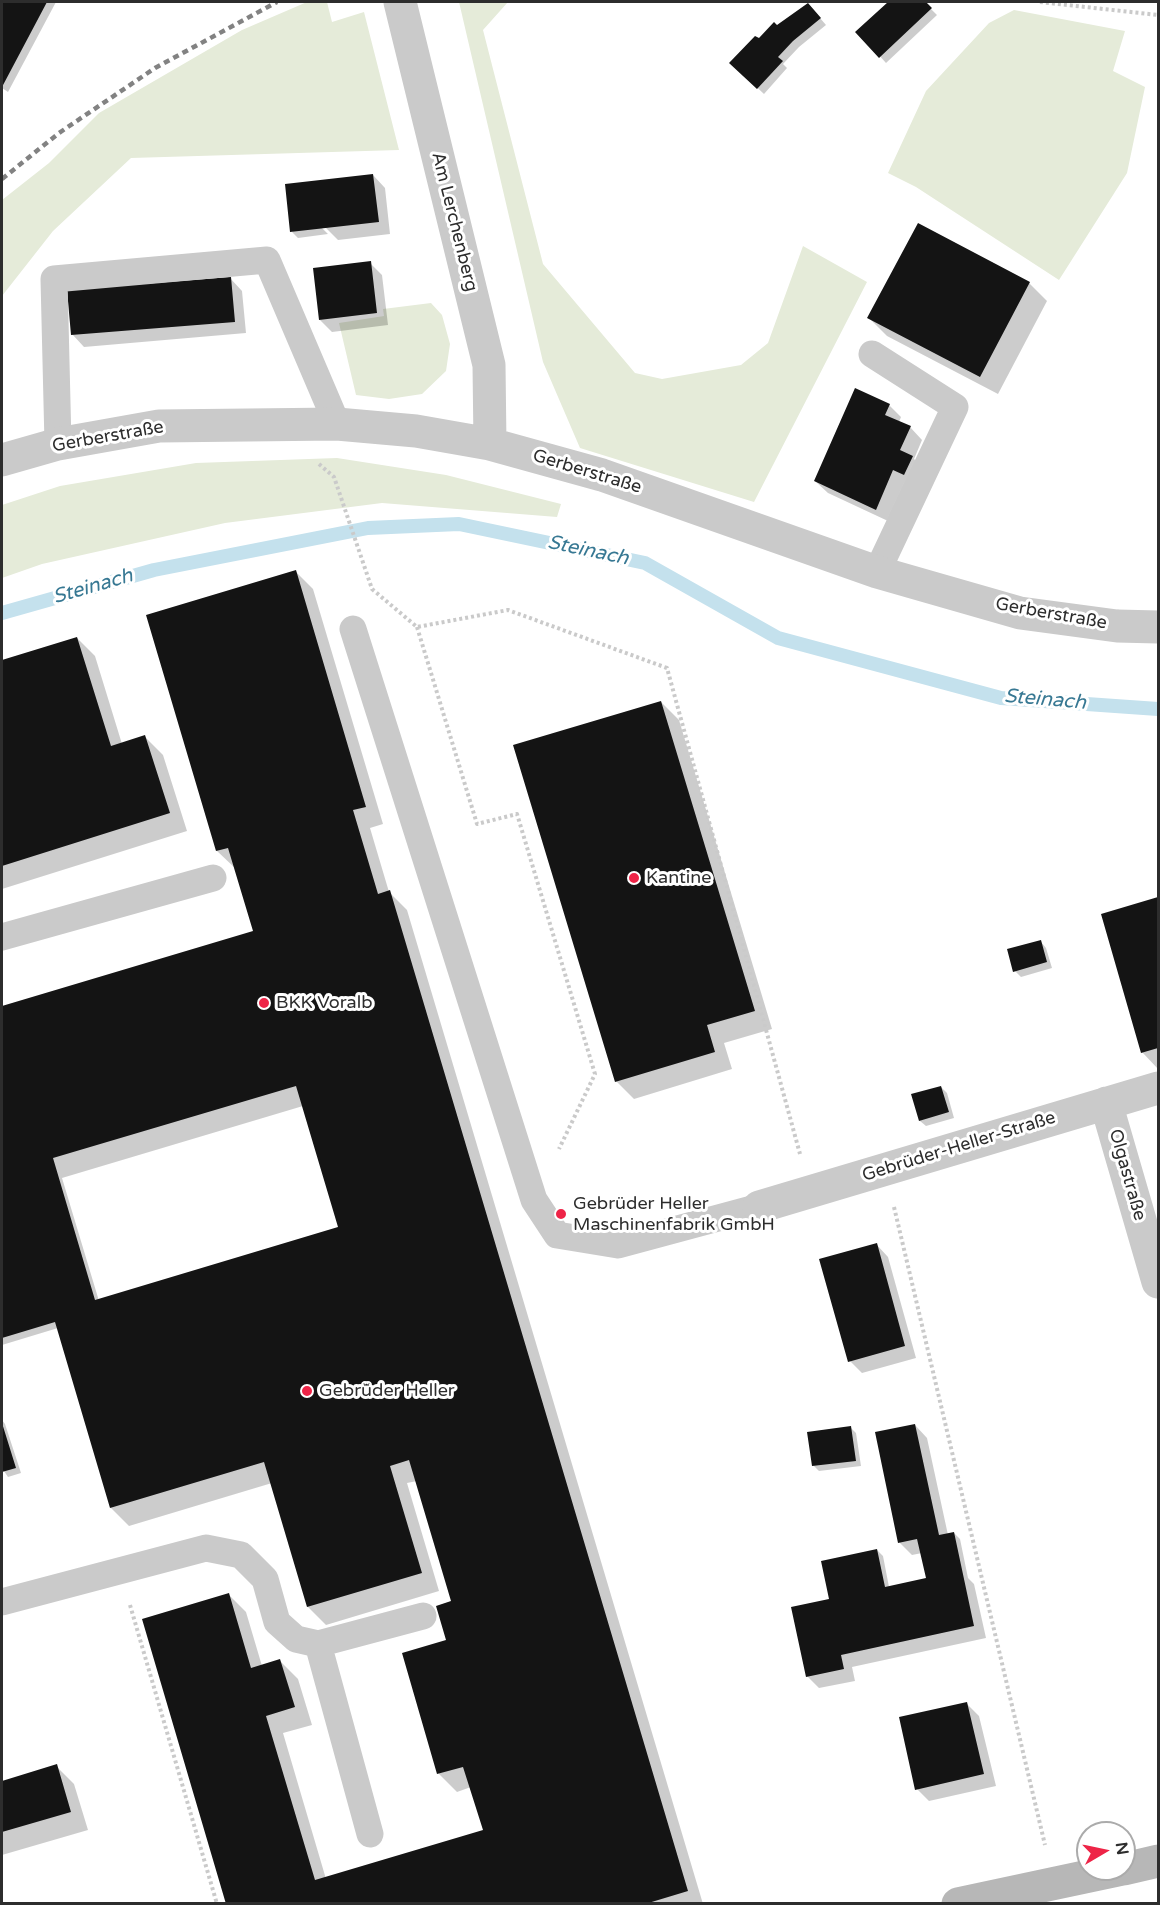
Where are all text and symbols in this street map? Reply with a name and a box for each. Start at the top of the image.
street label: Am Lerchenberg [426,150,482,294]
street label: Gerberstraße [51,417,165,457]
street label: Gerberstraße [530,445,644,499]
water label: Steinach [545,531,631,571]
water label: Steinach [50,564,136,610]
street label: Gerberstraße [994,594,1108,634]
water label: Steinach [1003,684,1087,716]
place label: Kantine [646,867,711,889]
marker: Kantine [627,871,641,885]
place label: BKK Voralb [276,992,373,1014]
marker: BKK Voralb [257,996,271,1010]
street label: Gebrüder-Heller-Straße [860,1107,1058,1187]
street label: Olgastraße [1104,1127,1150,1223]
place label: Gebrüder Heller Maschinenfabrik GmbH [573,1193,775,1236]
marker: Gebrüder Heller Maschinenfabrik GmbH [554,1207,568,1221]
place label: Gebrüder Heller [319,1380,455,1402]
marker: Gebrüder Heller [300,1384,314,1398]
north arrow [1076,1821,1136,1881]
text: N [1111,1841,1133,1856]

